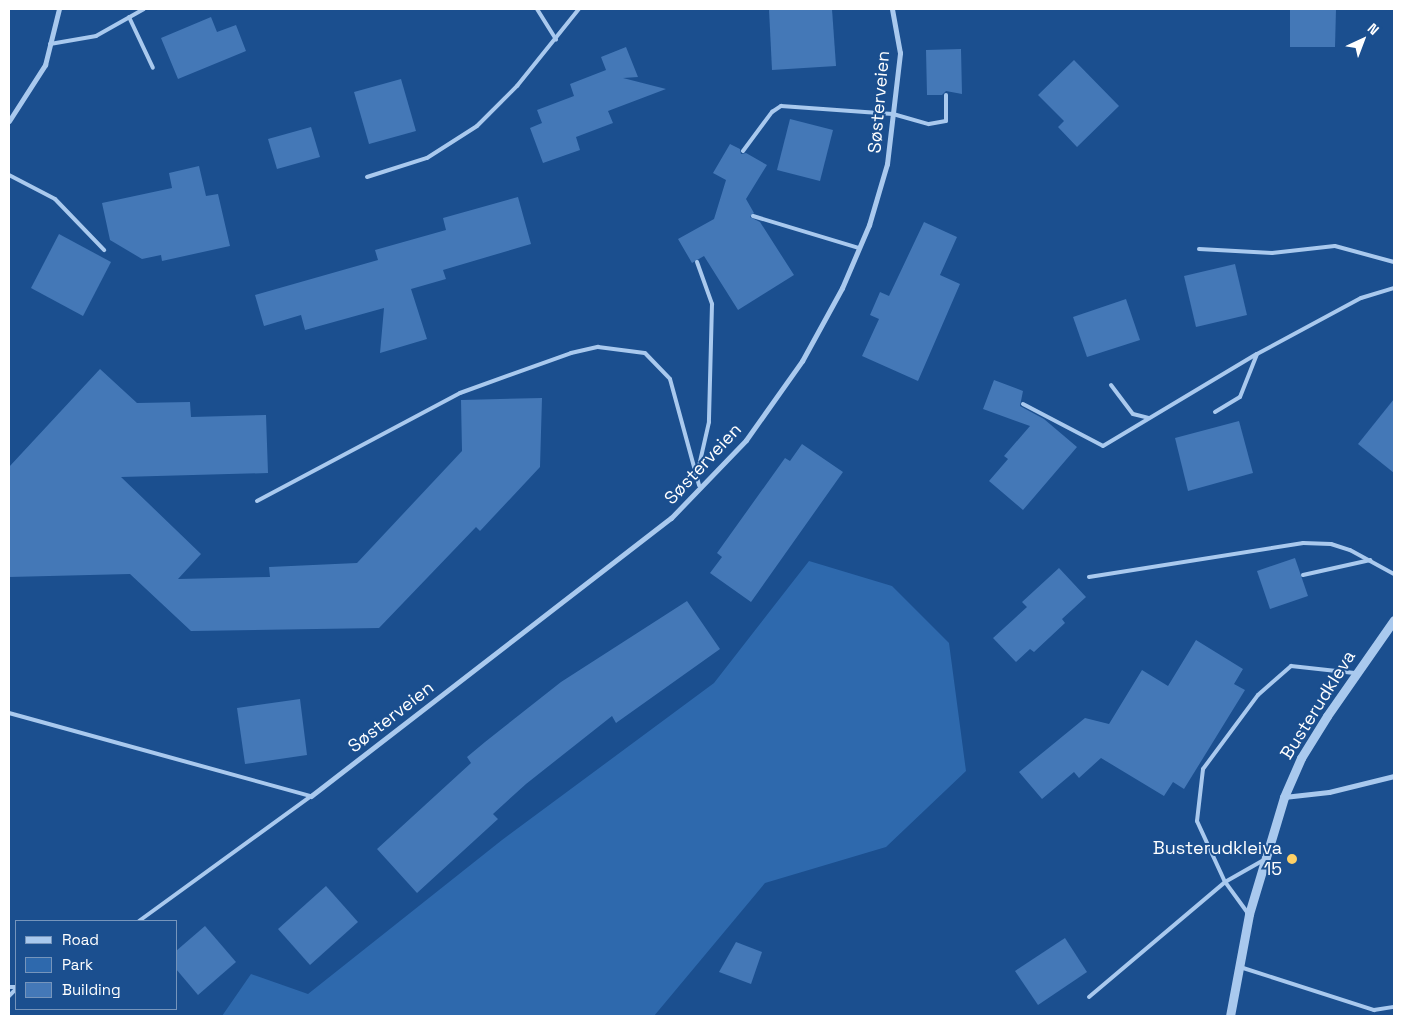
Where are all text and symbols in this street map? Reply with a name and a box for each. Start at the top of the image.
north arrow [1338,15,1388,65]
text: N [1364,19,1383,39]
street label: Søsterveien [864,50,894,154]
street label: Søsterveien [660,419,746,509]
street label: Busterudkleva [1276,647,1360,763]
street label: Søsterveien [344,677,438,757]
place label: Busterudkleiva 15 [1153,838,1282,881]
marker: Busterudkleiva 15 [1286,853,1298,865]
legend [15,920,178,1010]
text: Road [62,930,99,949]
text: Park [62,955,93,974]
text: Building [62,980,121,999]

